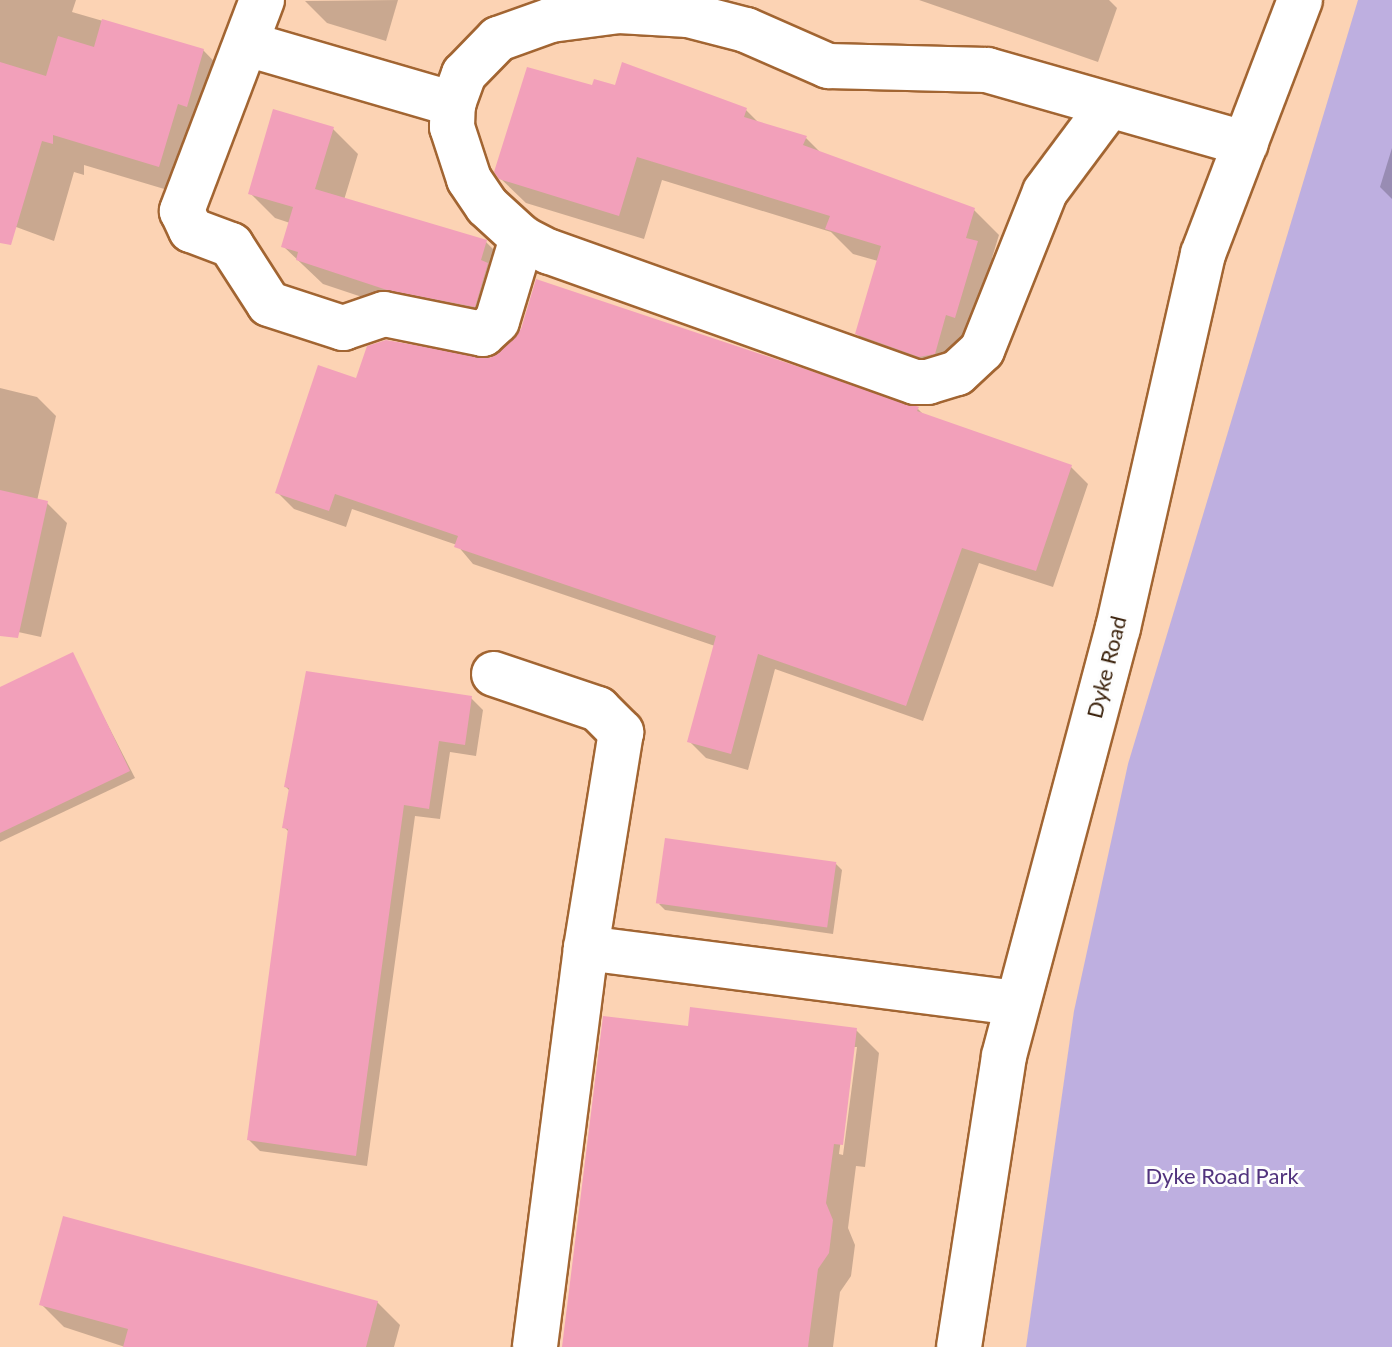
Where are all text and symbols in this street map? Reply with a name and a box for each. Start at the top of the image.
street label: Dyke Road [1081,613,1131,721]
park label: Dyke Road Park [1145,1163,1299,1189]

